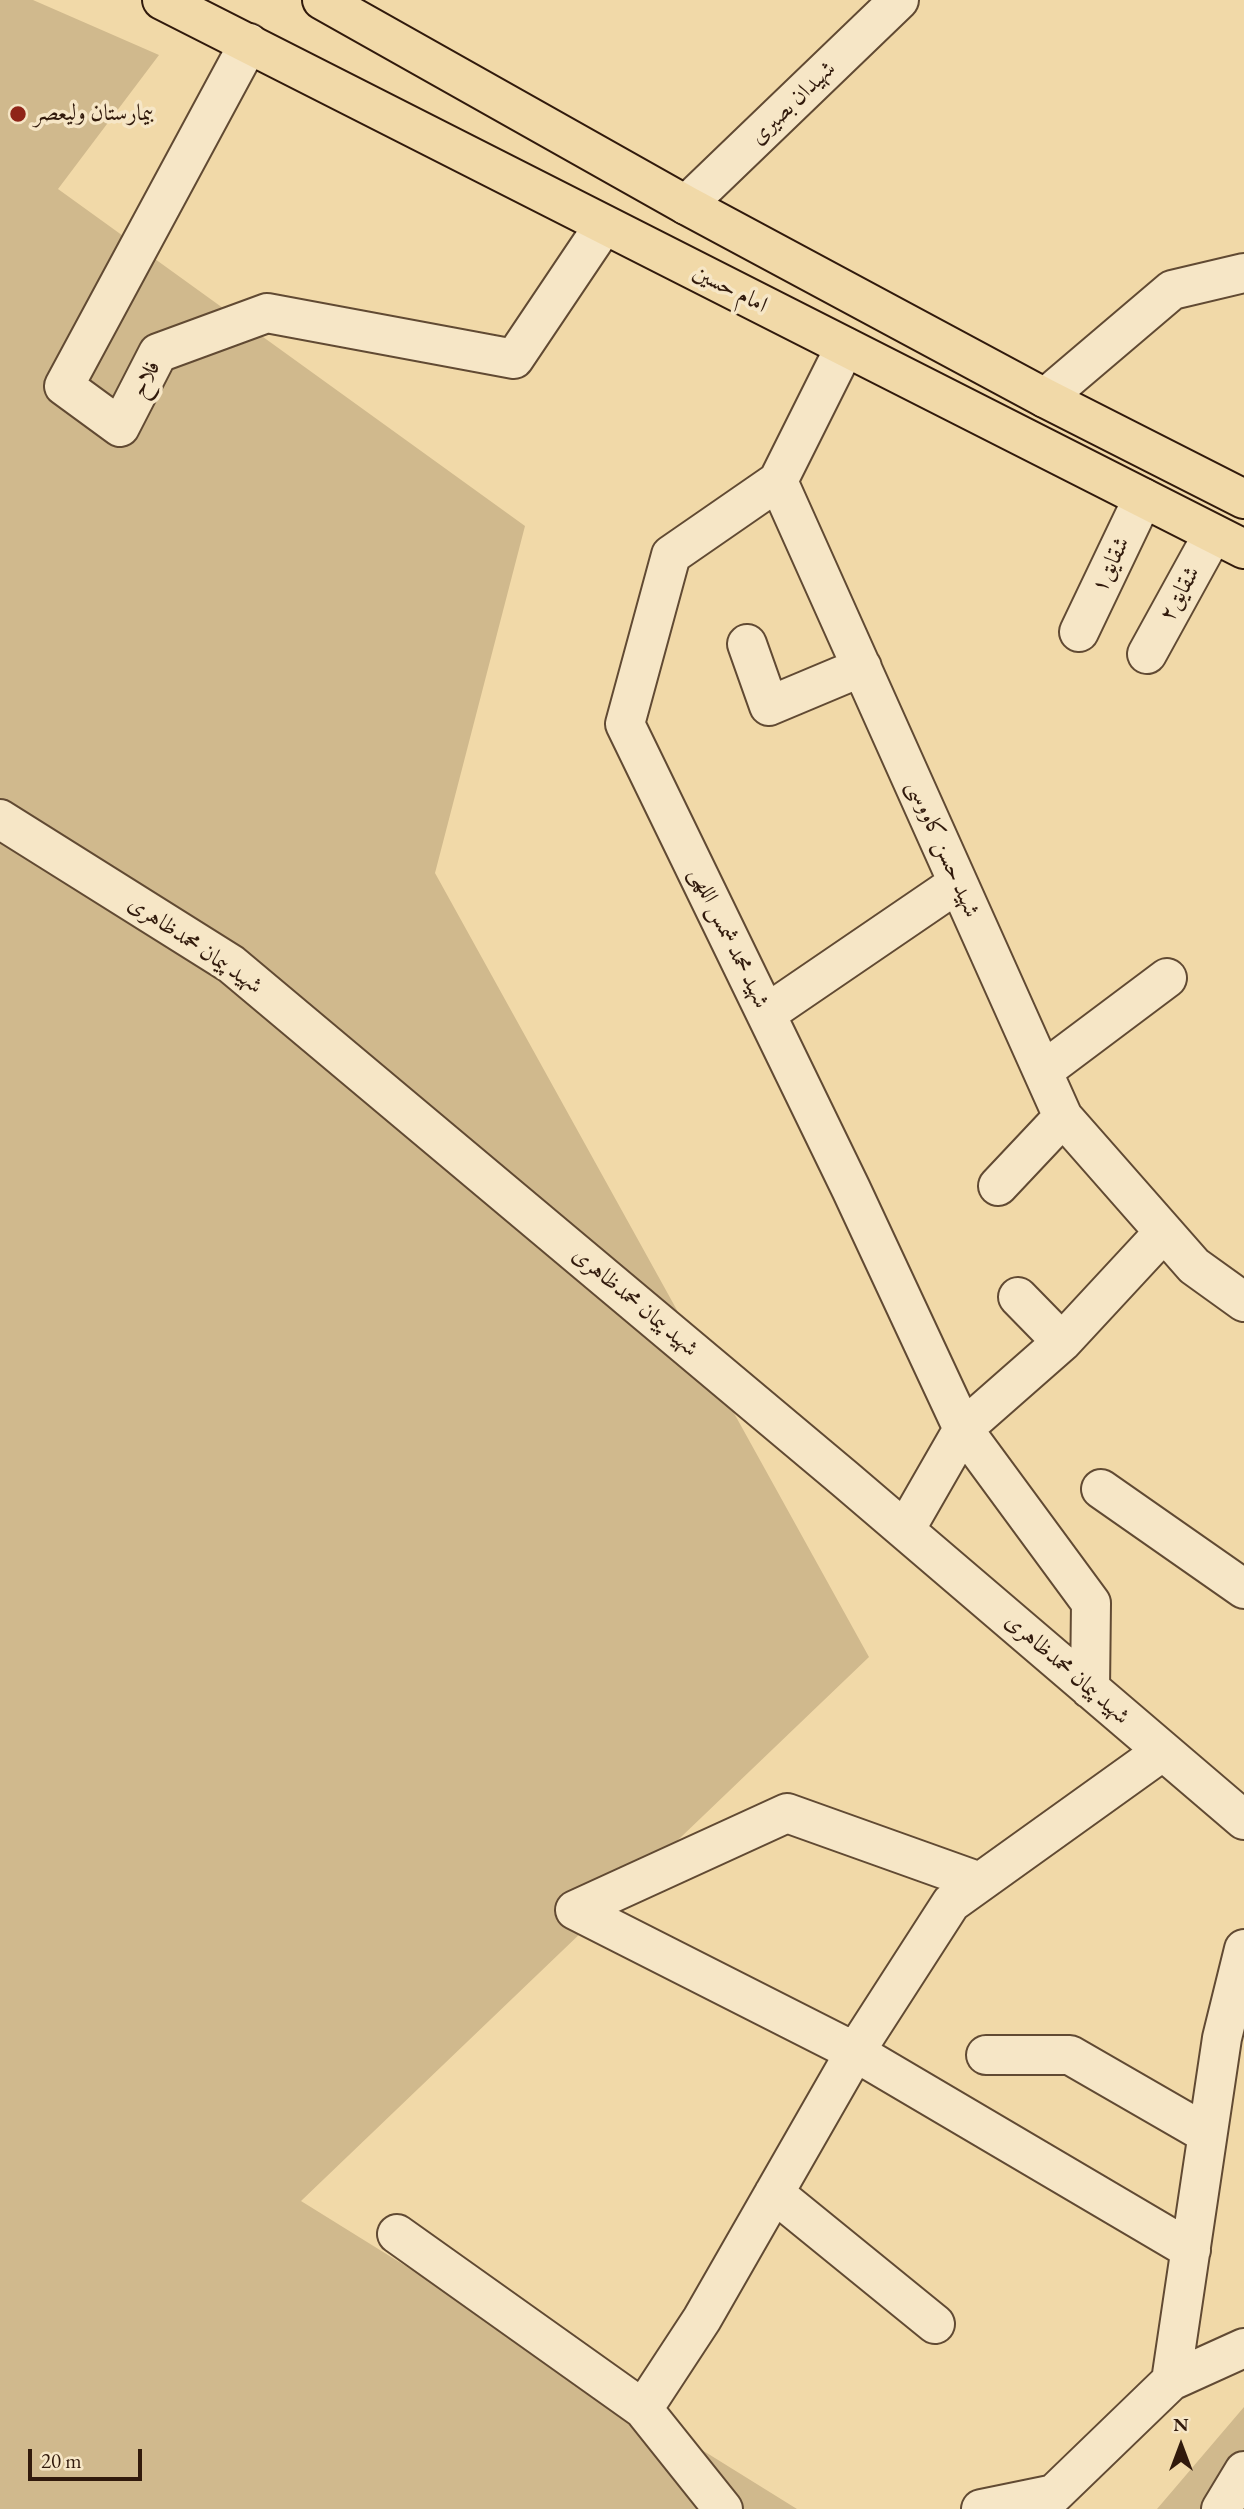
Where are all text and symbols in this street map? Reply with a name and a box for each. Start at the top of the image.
street label: شهیدان بصیری [744,55,842,151]
place label: بیمارستان ولیعصر [34,100,154,128]
marker: بیمارستان ولیعصر [8,104,28,124]
street label: امام حسین [688,259,772,319]
street label: فلاح [125,356,167,402]
street label: شقایق۱ [1086,533,1136,597]
street label: شقایق۲ [1154,562,1206,626]
street label: شهید حسن کاووسی [900,776,986,922]
street label: شهید محمد شمس اللهی [683,863,775,1013]
street label: شهید پیمان محمدظاهری [123,890,267,1000]
street label: شهید پیمان محمدظاهری [566,1241,704,1363]
street label: شهید پیمان محمدظاهری [999,1607,1135,1731]
north arrow [1146,2411,1216,2481]
text: N [1173,2412,1189,2437]
scale bar [32,2436,145,2480]
text: 20 m [41,2447,82,2474]

